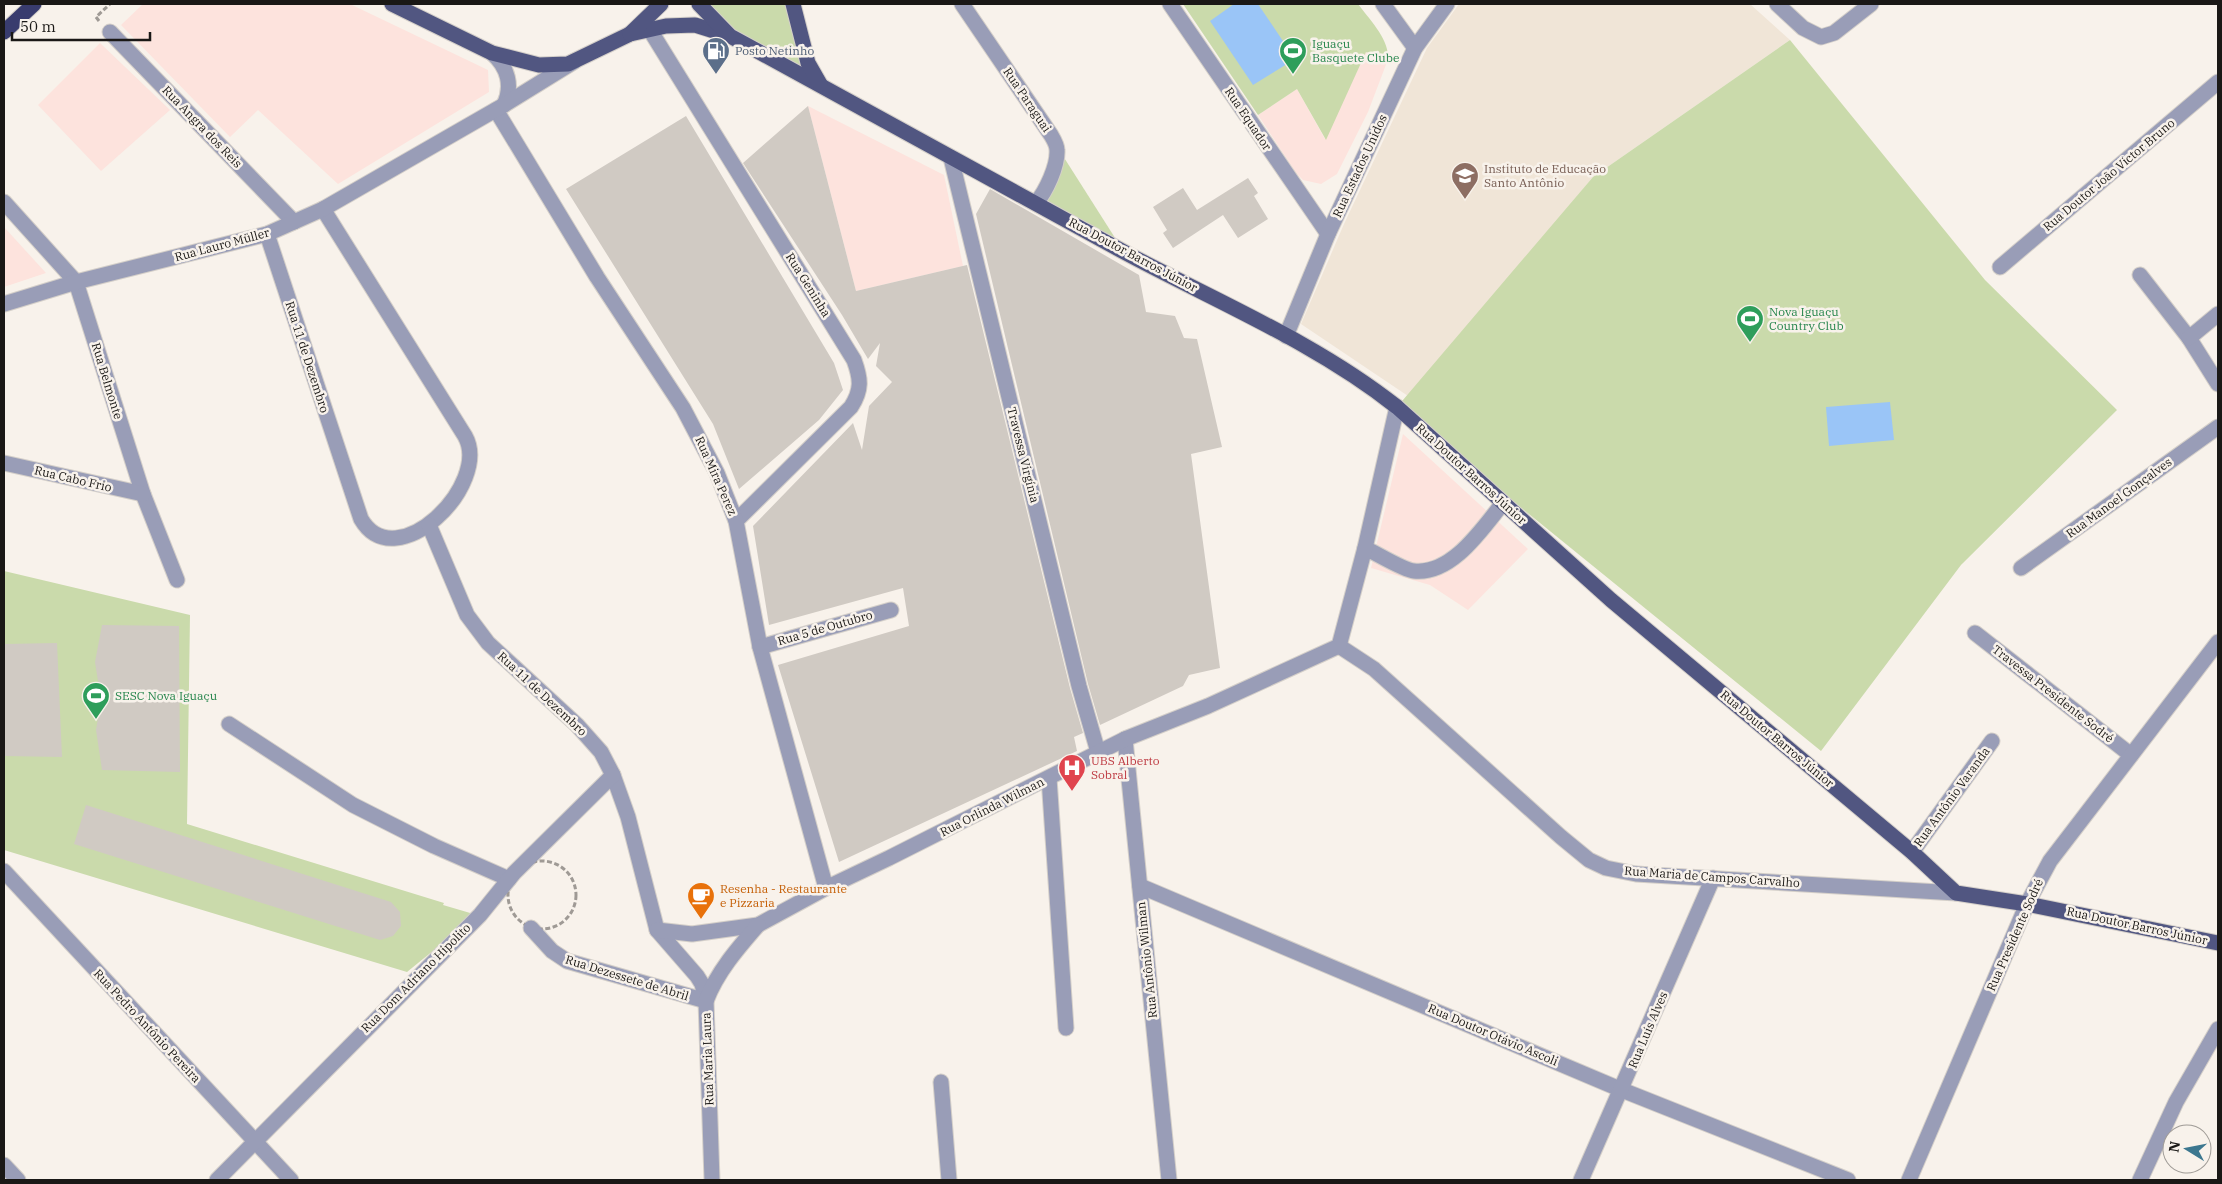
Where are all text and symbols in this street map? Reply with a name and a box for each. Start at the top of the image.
scale bar [12,10,150,42]
text: 50 m [20,17,56,36]
fuel station icon: Posto Netinho [701,36,731,75]
sports icon: Iguaçu Basquete Clube [1278,36,1308,75]
place label: Iguaçu Basquete Clube [1312,36,1399,65]
place label: Posto Netinho [735,43,814,58]
street label: Rua Paraguai [1000,65,1055,135]
street label: Rua Angra dos Reis [159,82,246,171]
street label: Rua Equador [1222,84,1275,154]
street label: Rua Estados Unidos [1329,112,1390,220]
street label: Rua Doutor João Victor Bruno [2040,115,2178,234]
school or university icon: Instituto de Educação Santo Antônio [1450,161,1480,200]
place label: Instituto de Educação Santo Antônio [1484,161,1606,190]
street label: Rua Doutor Barros Júnior [1066,214,1201,295]
street label: Rua Lauro Müller [173,224,272,264]
street label: Rua Geninha [783,250,834,320]
street label: Rua 11 de Dezembro [282,299,333,415]
sports icon: Nova Iguaçu Country Club [1735,304,1765,343]
place label: Nova Iguaçu Country Club [1769,304,1844,333]
street label: Rua Belmonte [89,341,126,421]
street label: Travessa Virgínia [1004,405,1043,505]
street label: Rua Doutor Barros Júnior [1413,420,1530,528]
street label: Rua Mira Perez [692,434,741,518]
street label: Rua Manoel Gonçalves [2063,454,2175,541]
street label: Rua Cabo Frio [33,462,113,495]
street label: Rua 5 de Outubro [776,607,874,648]
street label: Travessa Presidente Sodré [1990,642,2117,746]
street label: Rua 11 de Dezembro [495,648,590,739]
sports icon: SESC Nova Iguaçu [81,681,111,720]
street label: Rua Doutor Barros Júnior [1718,687,1838,791]
place label: SESC Nova Iguaçu [115,688,218,703]
street label: Rua Antônio Varanda [1910,743,1993,850]
hospital icon: UBS Alberto Sobral [1057,753,1087,792]
place label: UBS Alberto Sobral [1091,753,1160,782]
street label: Rua Orlinda Wilman [937,774,1047,839]
street label: Rua Maria de Campos Carvalho [1624,863,1800,890]
street label: Rua Presidente Sodré [1983,876,2046,993]
cafe icon: Resenha - Restaurante e Pizzaria [686,881,716,920]
place label: Resenha - Restaurante e Pizzaria [720,881,847,910]
street label: Rua Antônio Wilman [1133,901,1160,1019]
street label: Rua Doutor Barros Júnior [2065,903,2210,948]
street label: Rua Dom Adriano Hipolito [358,920,474,1035]
street label: Rua Dezessete de Abril [564,952,691,1004]
street label: Rua Pedro Antônio Pereira [91,966,204,1086]
street label: Rua Luís Alves [1625,989,1671,1070]
street label: Rua Doutor Otávio Ascoli [1426,1000,1561,1069]
street label: Rua Maria Laura [698,1012,717,1106]
north arrow [2162,1124,2212,1174]
text: N [2164,1140,2184,1154]

